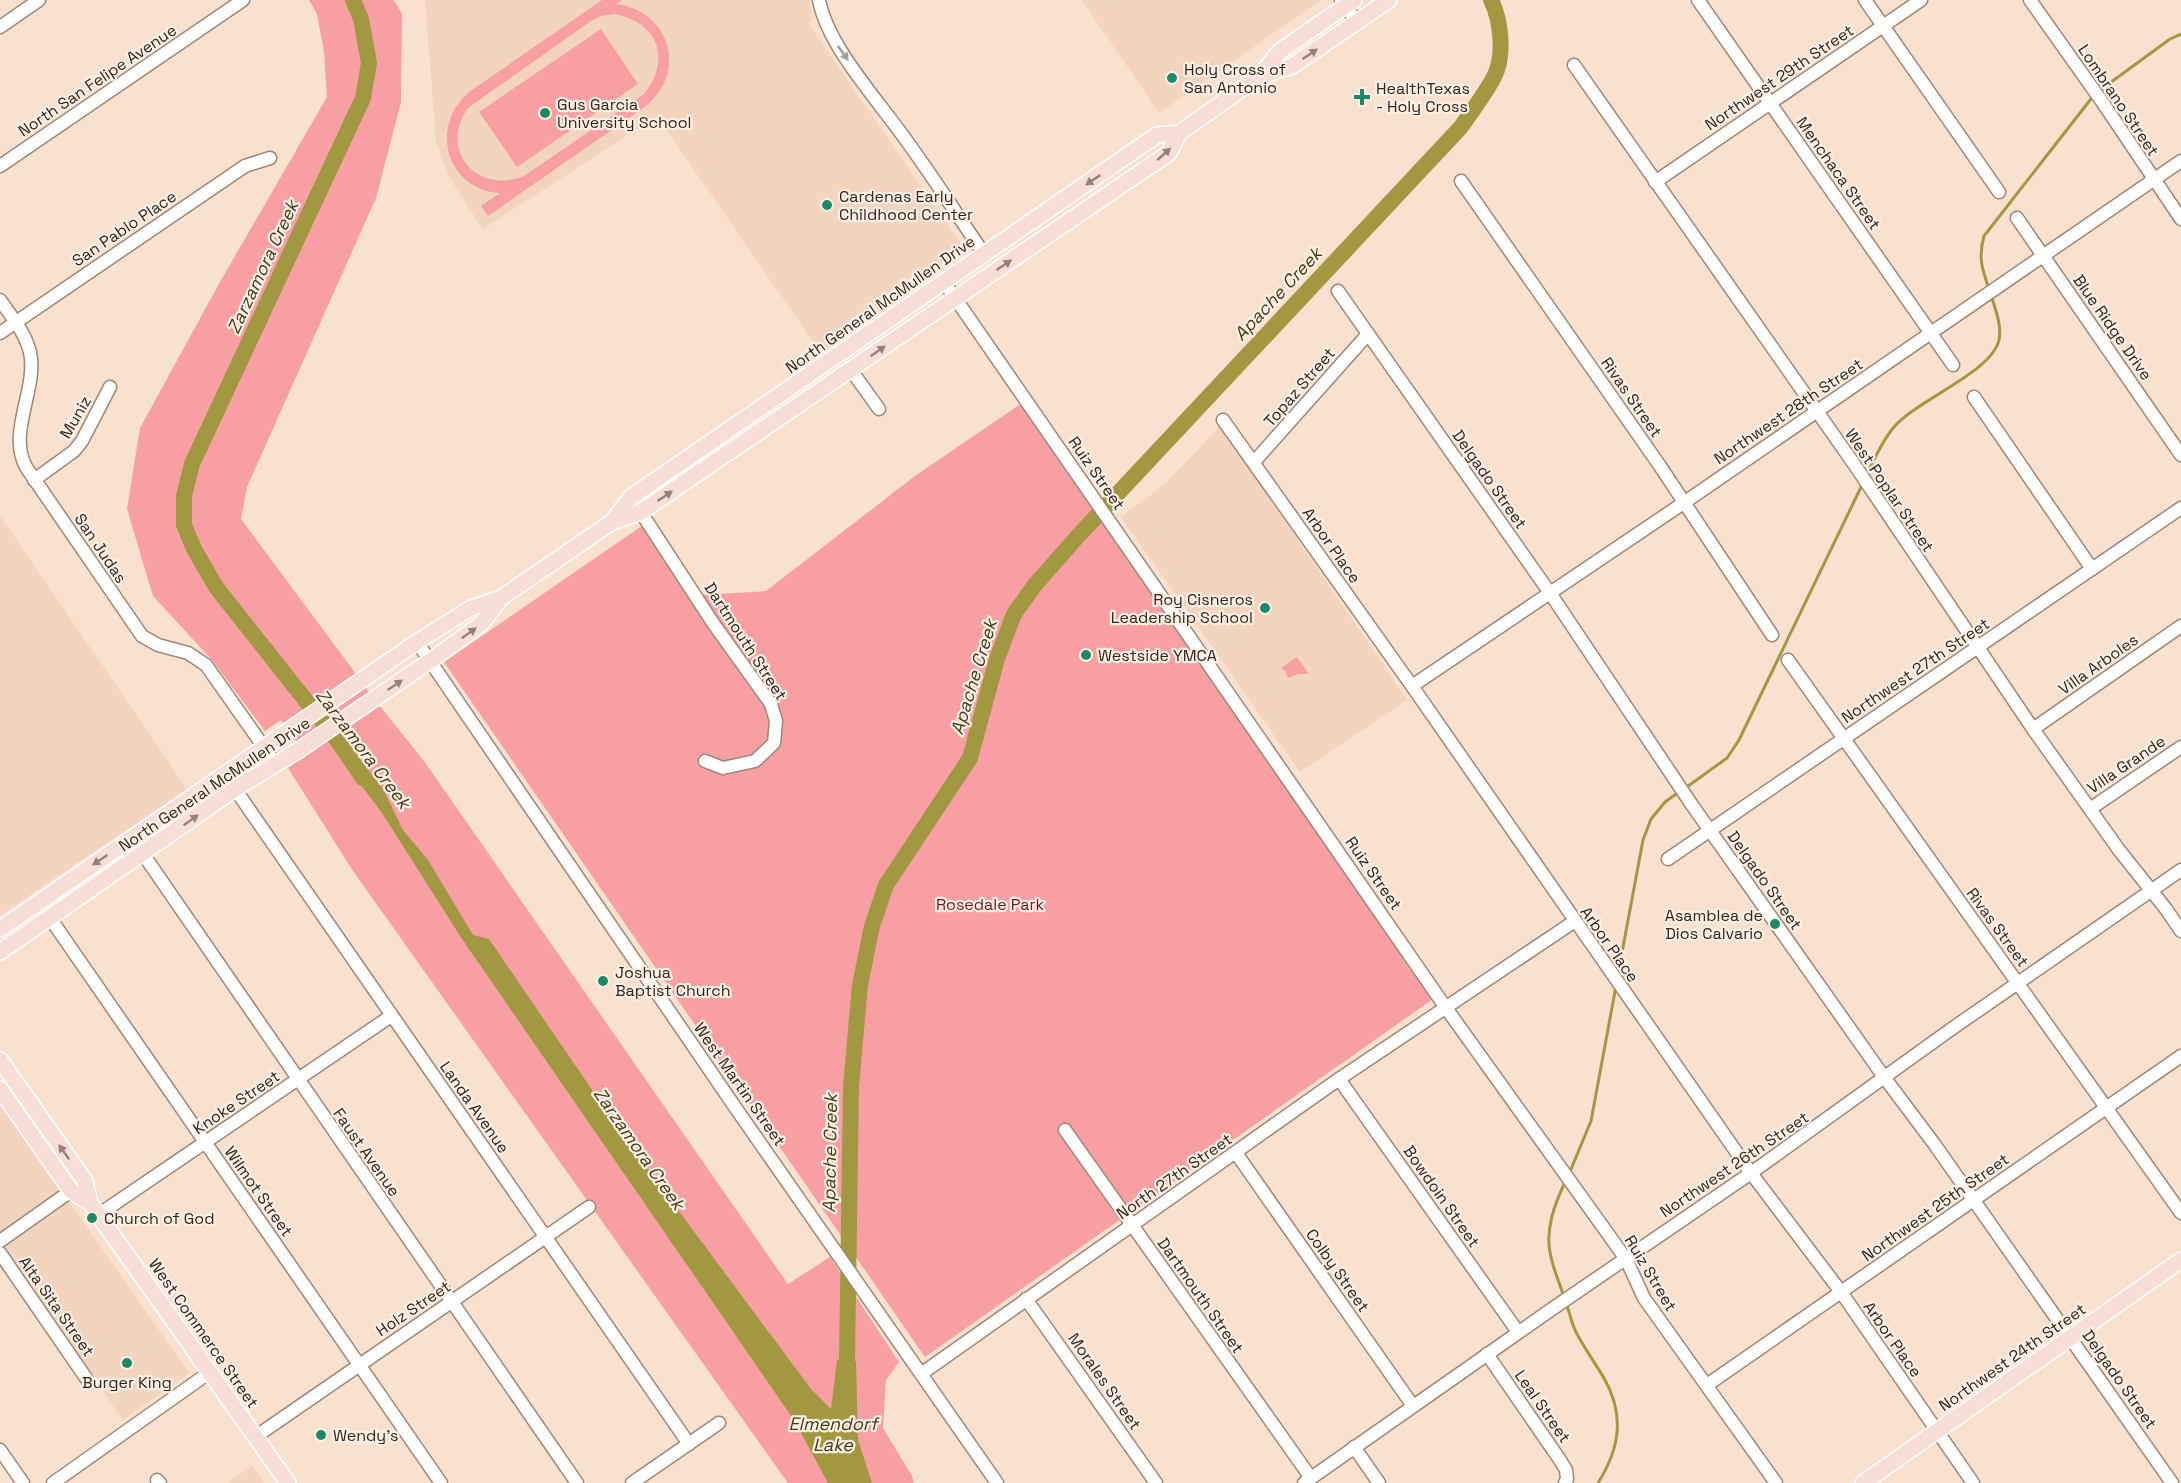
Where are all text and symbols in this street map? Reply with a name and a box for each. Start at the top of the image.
street label: North San Felipe Avenue [14,19,181,141]
street label: Northwest 29th Street [1701,20,1858,135]
street label: Lombrano Street [2073,40,2164,160]
one-way arrow [837,44,849,60]
one-way arrow [1302,48,1318,59]
place label: Holy Cross of San Antonio [1184,59,1286,98]
marker: Holy Cross of San Antonio [1165,71,1179,85]
place label: HealthTexas - Holy Cross [1376,78,1470,117]
marker: HealthTexas - Holy Cross [1353,88,1371,106]
place label: Gus Garcia University School [557,94,692,133]
marker: Gus Garcia University School [538,106,552,120]
street label: Menchaca Street [1792,113,1885,234]
one-way arrow [1156,147,1171,161]
one-way arrow [1085,174,1101,186]
street label: San Pablo Place [68,186,180,271]
place label: Cardenas Early Childhood Center [839,186,973,225]
water label: Zarzamora Creek [222,194,304,337]
marker: Cardenas Early Childhood Center [820,198,834,212]
street label: North General McMullen Drive [781,231,979,378]
water label: Apache Creek [1229,241,1328,345]
one-way arrow [995,259,1011,271]
street label: Blue Ridge Drive [2068,270,2157,384]
street label: Topaz Street [1259,343,1340,431]
one-way arrow [870,346,886,357]
street label: Rivas Street [1596,353,1667,441]
street label: Northwest 28th Street [1710,354,1867,469]
street label: Muniz [55,392,96,442]
street label: West Poplar Street [1840,424,1939,556]
street label: Delgado Street [1448,426,1532,533]
street label: Ruiz Street [1064,432,1130,514]
one-way arrow [656,491,673,502]
street label: Arbor Place [1298,503,1365,587]
street label: San Judas [70,509,132,587]
street label: Dartmouth Street [700,578,792,704]
place label: Roy Cisneros Leadership School [1111,589,1253,628]
marker: Roy Cisneros Leadership School [1258,601,1272,615]
street label: Northwest 27th Street [1837,613,1993,728]
water label: Apache Creek [945,614,1003,737]
one-way arrow [460,627,476,639]
street label: Villa Arboles [2054,629,2142,700]
place label: Westside YMCA [1098,645,1217,666]
marker: Westside YMCA [1079,648,1093,662]
one-way arrow [387,679,403,690]
water label: Zarzamora Creek [311,684,417,815]
street label: North General McMullen Drive [114,712,314,857]
street label: Villa Grande [2083,731,2169,798]
one-way arrow [182,814,198,826]
street label: Delgado Street [1723,827,1807,934]
street label: Ruiz Street [1341,832,1407,914]
one-way arrow [93,854,109,866]
street label: Rivas Street [1962,884,2033,971]
park label: Rosedale Park [936,894,1044,915]
street label: Arbor Place [1576,902,1643,986]
place label: Asamblea de Dios Calvario [1665,905,1763,944]
marker: Asamblea de Dios Calvario [1768,917,1782,931]
place label: Joshua Baptist Church [615,962,731,1001]
marker: Joshua Baptist Church [596,974,610,988]
street label: West Martin Street [689,1018,790,1150]
street label: Landa Avenue [435,1057,514,1157]
street label: Knoke Street [189,1066,284,1139]
water label: Zarzamora Creek [589,1083,692,1216]
water label: Apache Creek [817,1091,842,1213]
street label: Faust Avenue [328,1104,405,1201]
street label: Northwest 26th Street [1656,1107,1813,1222]
street label: North 27th Street [1112,1129,1236,1224]
street label: Bowdoin Street [1399,1141,1485,1251]
street label: Wilmot Street [220,1142,297,1241]
one-way arrow [59,1144,70,1160]
street label: Northwest 25th Street [1858,1149,2013,1266]
place label: Church of God [104,1208,215,1229]
marker: Church of God [85,1211,99,1225]
street label: Colby Street [1301,1224,1374,1316]
street label: Ruiz Street [1620,1231,1682,1315]
street label: Dartmouth Street [1153,1233,1248,1357]
street label: Alta Sita Street [14,1252,99,1361]
street label: West Commerce Street [144,1254,263,1412]
street label: Holz Street [372,1276,455,1341]
street label: Arbor Place [1859,1297,1926,1381]
street label: Northwest 24th Street [1935,1299,2090,1416]
street label: Delgado Street [2078,1326,2162,1433]
street label: Morales Street [1063,1329,1146,1434]
marker: Burger King [120,1356,134,1370]
street label: Leal Street [1510,1366,1575,1447]
place label: Burger King [82,1372,172,1393]
water label: Elmendorf Lake [788,1412,881,1456]
place label: Wendy's [333,1425,399,1446]
marker: Wendy's [314,1428,328,1442]

